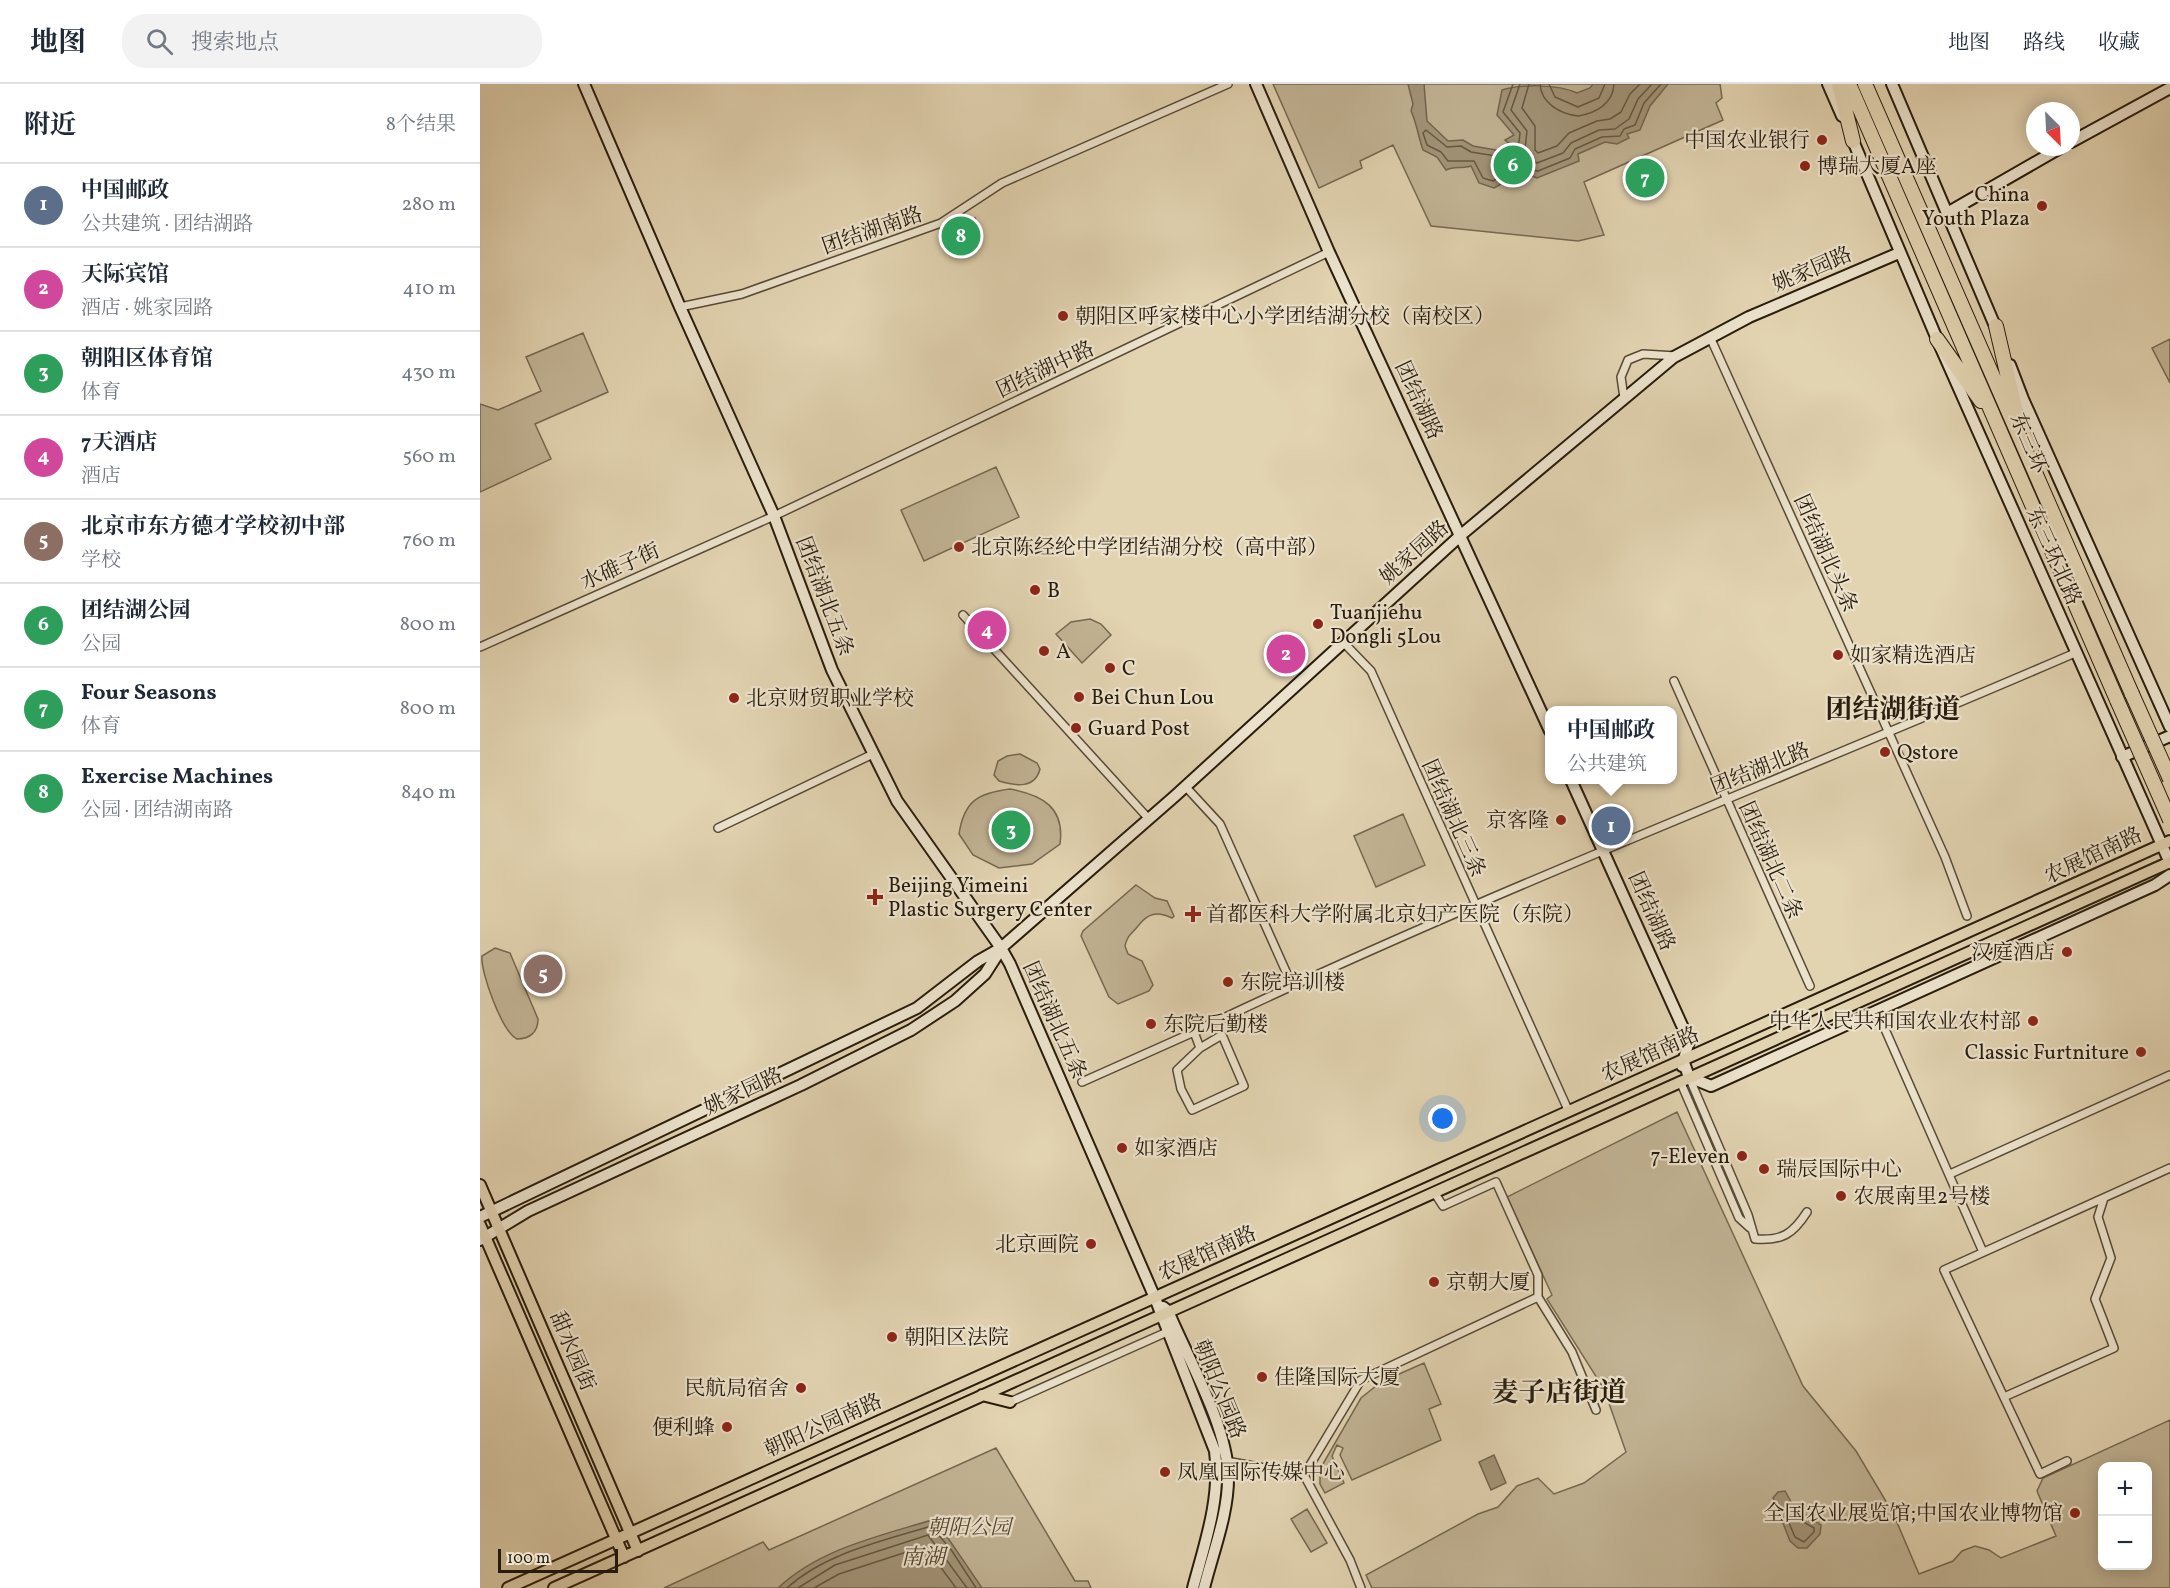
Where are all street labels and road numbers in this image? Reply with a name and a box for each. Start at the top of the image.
street label: 团结湖南路 [818,201,927,262]
street label: 姚家园路 [1768,241,1857,300]
street label: 团结湖中路 [992,335,1099,406]
street label: 团结湖路 [1387,356,1449,445]
street label: 东三环 [2002,409,2053,478]
street label: 团结湖北头条 [1786,490,1864,617]
street label: 东三环北路 [2018,503,2087,610]
street label: 姚家园路 [1374,514,1456,592]
street label: 团结湖北五条 [787,533,860,661]
street label: 水碓子街 [576,537,665,598]
street label: 团结湖北路 [1706,736,1815,803]
street label: 团结湖北三条 [1414,755,1492,882]
street label: 团结湖北二条 [1731,797,1809,924]
street label: 农展馆南路 [2040,821,2147,892]
street label: 团结湖路 [1620,867,1681,956]
street label: 团结湖北五条 [1015,957,1093,1084]
street label: 农展馆南路 [1597,1021,1704,1090]
street label: 姚家园路 [699,1061,788,1123]
street label: 农展馆南路 [1154,1220,1261,1289]
street label: 甜水园街 [542,1307,601,1396]
street label: 朝阳公园路 [1185,1335,1252,1444]
street label: 朝阳公园南路 [760,1387,887,1465]

